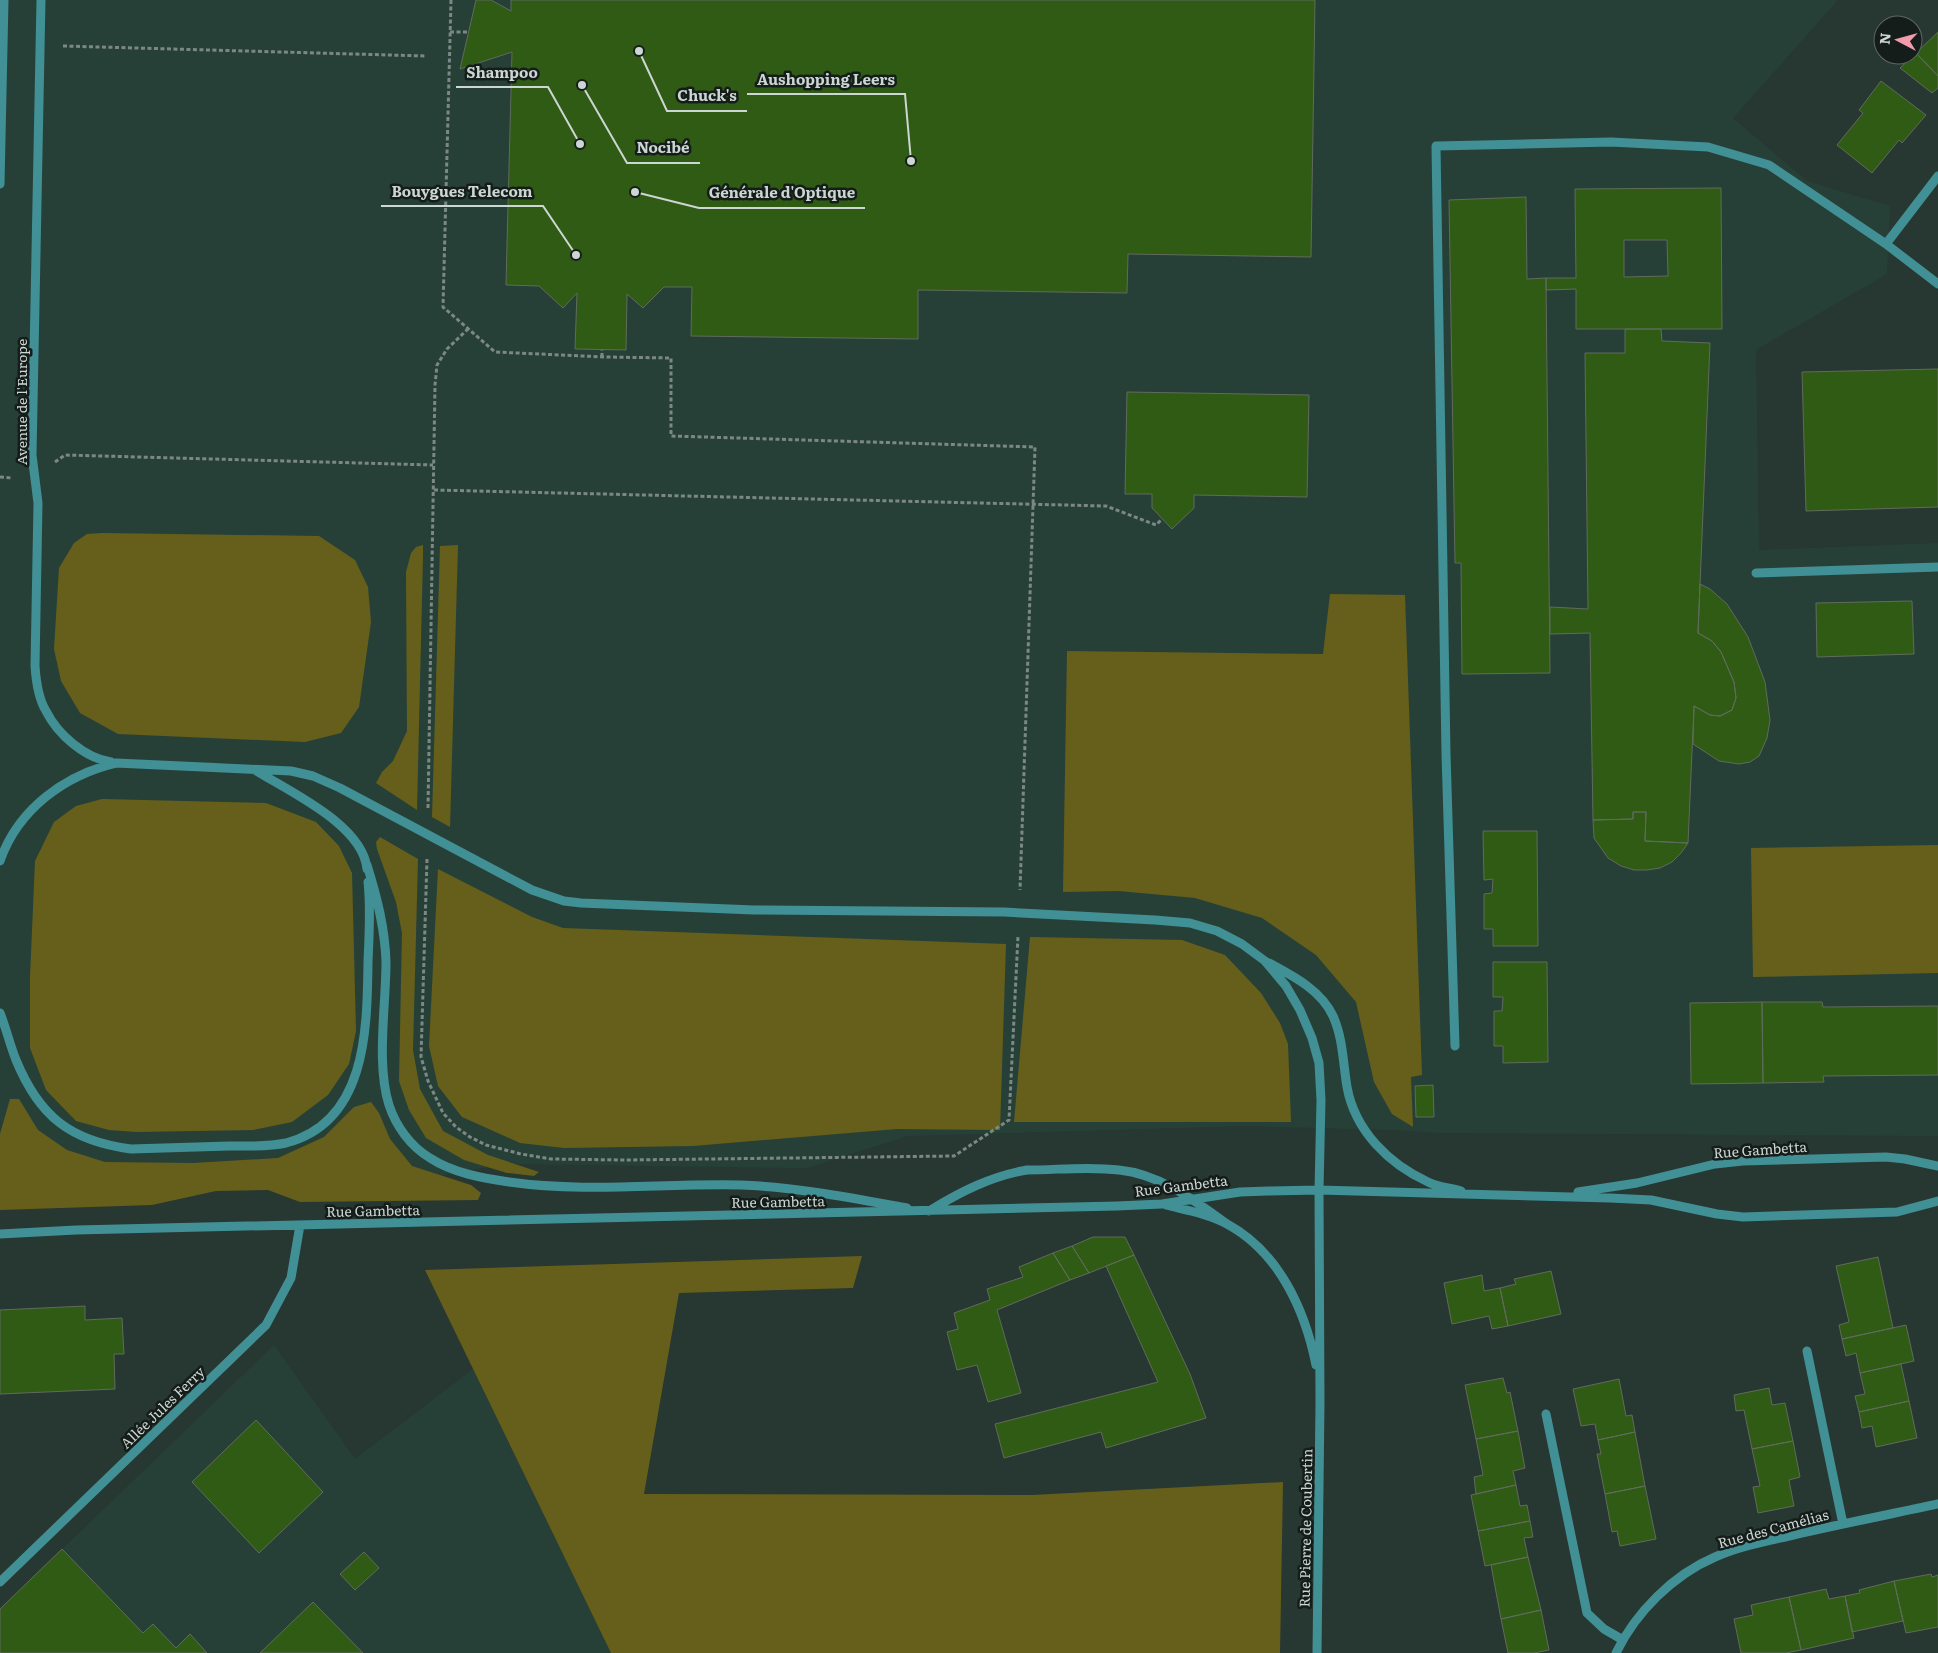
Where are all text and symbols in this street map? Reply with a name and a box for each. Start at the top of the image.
north arrow [1873,15,1923,65]
text: N [1874,31,1895,45]
callout: Shampoo [456,57,548,87]
text: Shampoo [466,60,538,83]
callout: Aushopping Leers [747,64,905,94]
text: Aushopping Leers [757,67,895,90]
callout: Chuck's [667,81,747,111]
text: Chuck's [677,83,737,106]
callout: Nocibé [627,133,700,163]
text: Nocibé [636,135,690,158]
callout: Bouygues Telecom [381,176,543,206]
callout: Générale d'Optique [699,178,865,208]
text: Bouygues Telecom [391,179,533,202]
text: Générale d'Optique [709,180,856,203]
street label: Avenue de l'Europe [11,339,31,465]
street label: Rue Gambetta [1713,1136,1808,1162]
street label: Rue Gambetta [1133,1169,1229,1201]
street label: Rue Gambetta [731,1190,826,1212]
street label: Rue Gambetta [326,1199,421,1221]
street label: Allée Jules Ferry [115,1361,209,1453]
street label: Rue Pierre de Coubertin [1294,1448,1316,1608]
street label: Rue des Camélias [1715,1504,1831,1552]

